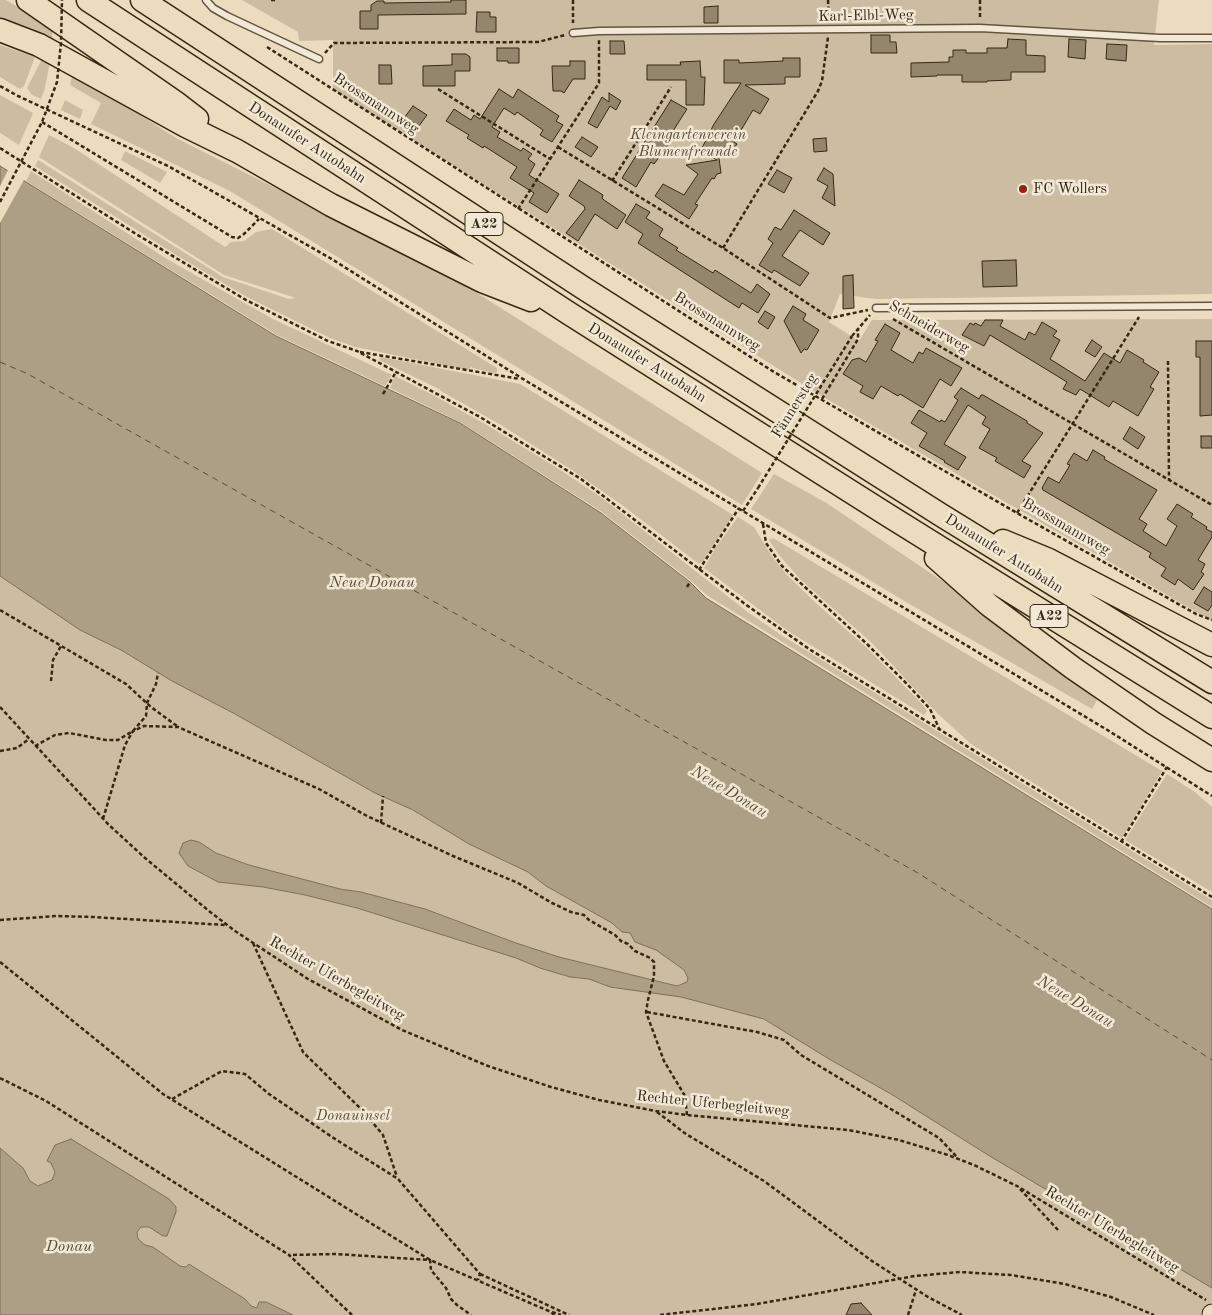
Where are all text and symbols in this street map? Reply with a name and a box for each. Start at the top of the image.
street label: Karl-Elbl-Weg [818,6,914,26]
street label: Brossmannweg [330,70,422,138]
street label: Donauufer Autobahn [245,98,369,188]
park label: Kleingartenverein Blumenfreunde [630,126,746,161]
place label: FC Wollers [1033,180,1107,198]
marker: FC Wollers [1017,183,1029,195]
road number: A22 [465,212,503,235]
street label: Brossmannweg [671,288,763,356]
street label: Schneiderweg [886,297,972,357]
street label: Donauufer Autobahn [584,319,710,407]
street label: Fännersteg [768,370,822,442]
street label: Brossmannweg [1019,495,1113,559]
street label: Donauufer Autobahn [941,510,1067,598]
water label: Neue Donau [329,573,415,593]
road number: A22 [1030,604,1068,628]
water label: Neue Donau [687,762,771,822]
street label: Rechter Uferbegleitweg [266,933,408,1025]
water label: Neue Donau [1033,972,1117,1032]
street label: Rechter Uferbegleitweg [636,1087,790,1121]
park label: Donauinsel [316,1107,390,1125]
street label: Rechter Uferbegleitweg [1042,1183,1182,1277]
water label: Donau [46,1237,92,1257]

